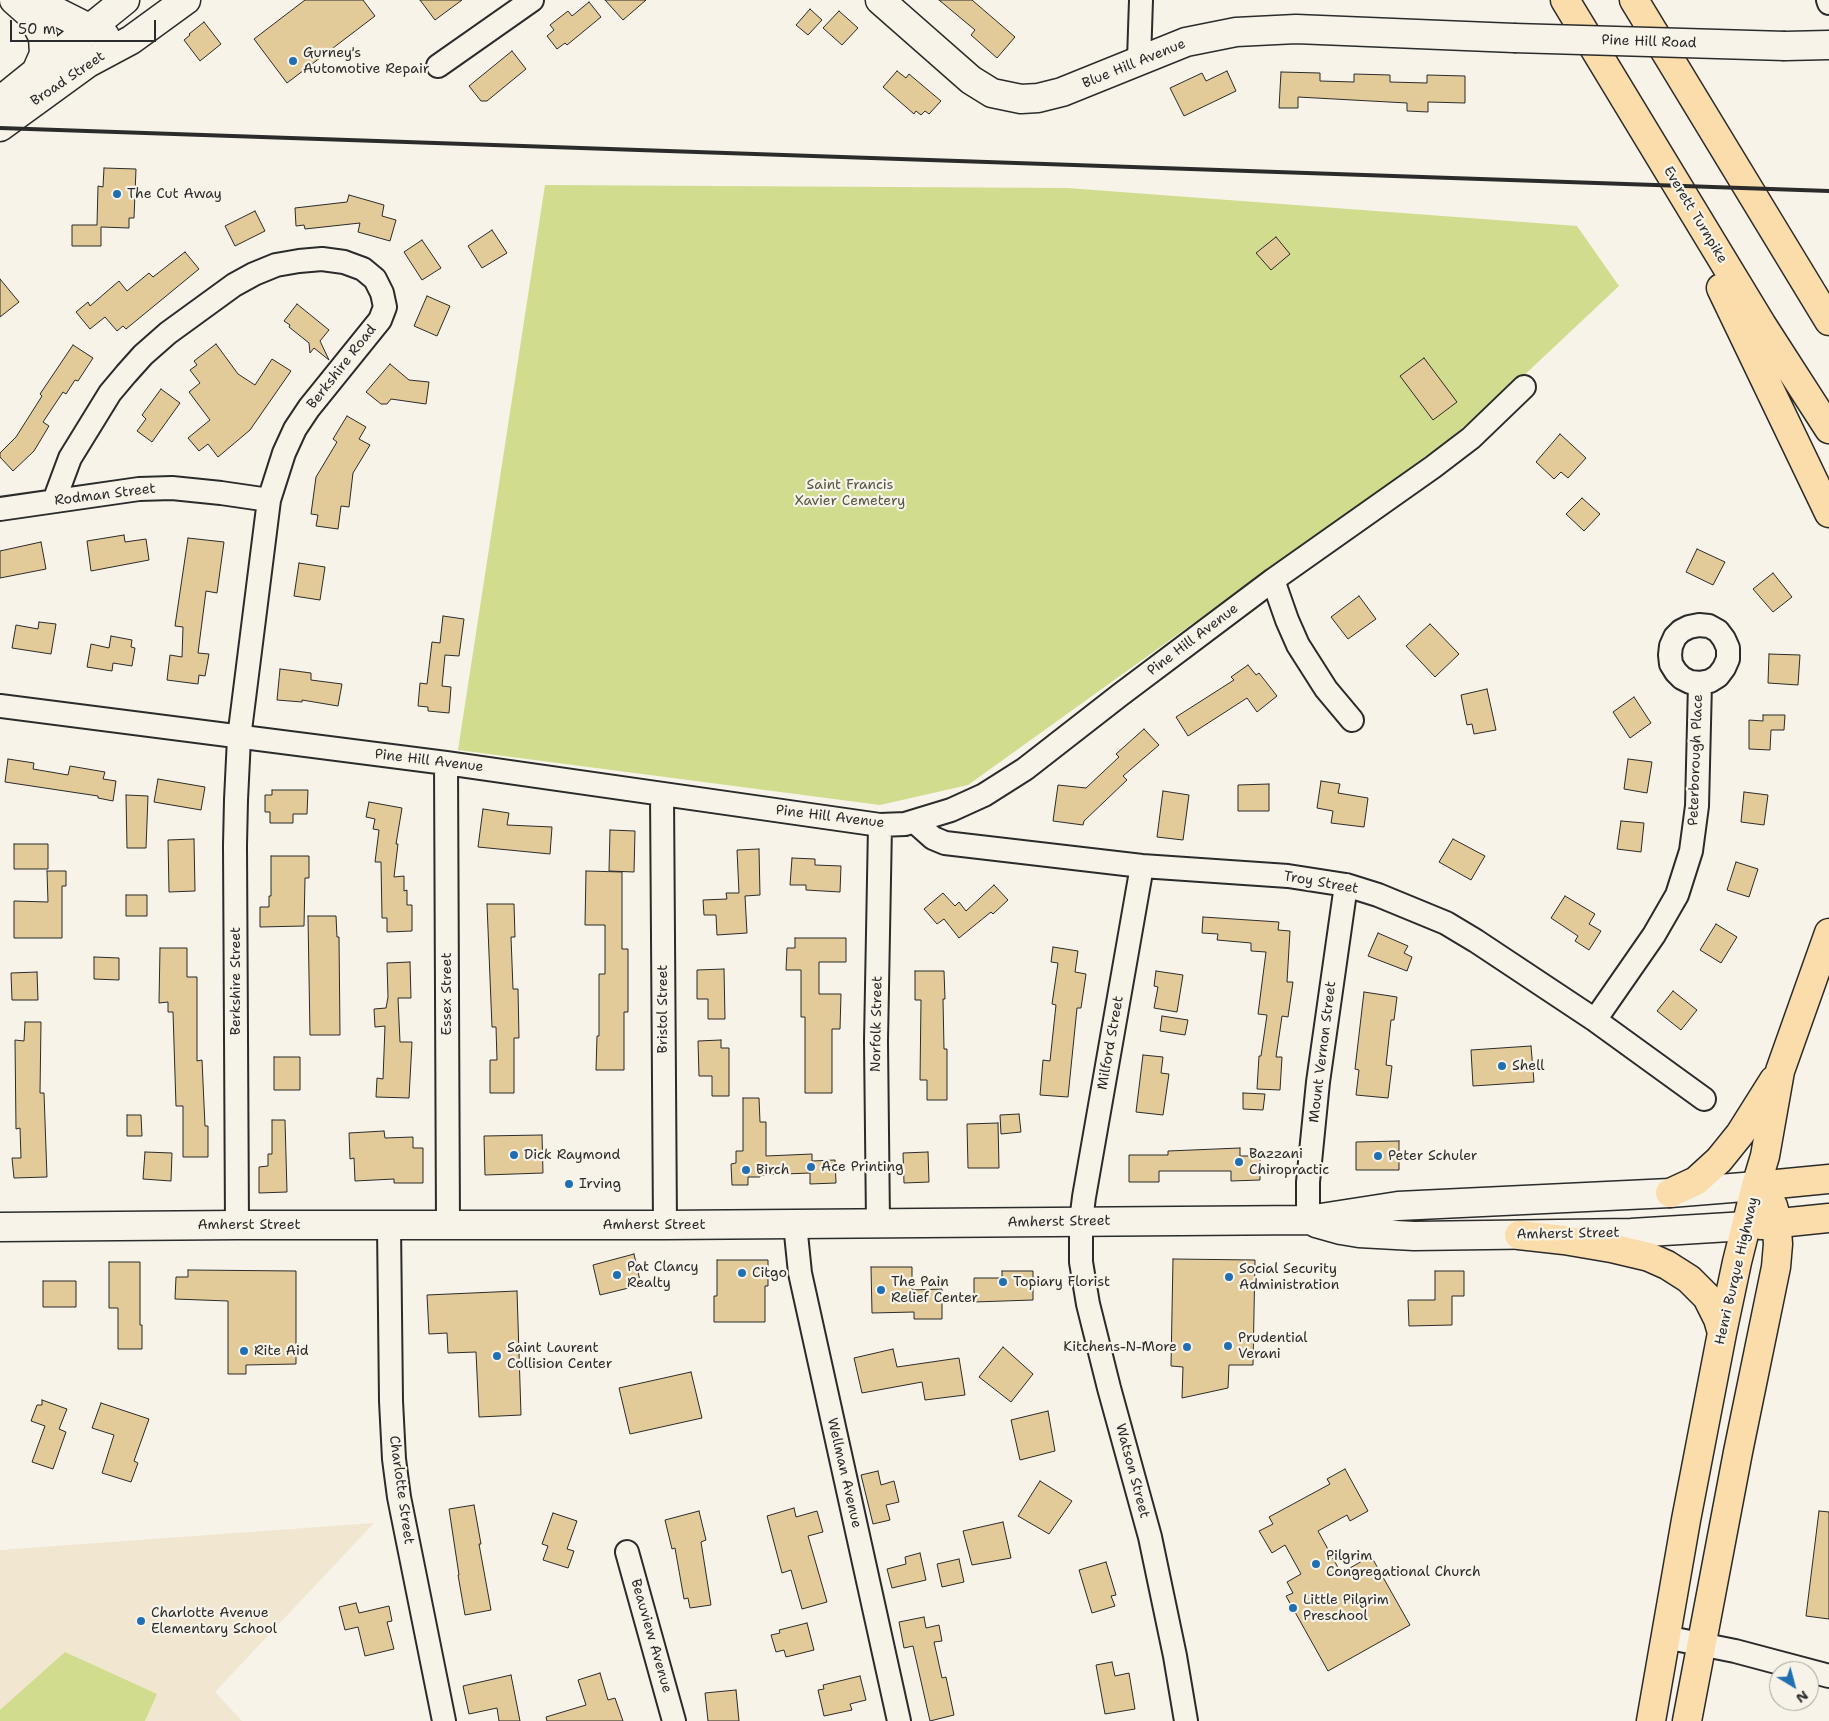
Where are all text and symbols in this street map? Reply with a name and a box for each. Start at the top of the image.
scale bar [12,10,159,42]
text: 50 m [18,19,56,39]
street label: Pine Hill Road [1601,32,1697,52]
street label: Blue Hill Avenue [1080,36,1188,92]
place label: Gurney's Automotive Repair [303,45,429,78]
street label: Broad Street [28,48,108,110]
marker: Gurney's Automotive Repair [287,55,299,67]
street label: Everett Turnpike [1659,164,1731,266]
place label: The Cut Away [127,186,222,202]
marker: The Cut Away [111,188,123,200]
street label: Berkshire Road [304,321,380,413]
park label: Saint Francis Xavier Cemetery [795,477,905,510]
street label: Rodman Street [53,480,157,510]
street label: Pine Hill Avenue [1144,600,1242,680]
street label: Peterborough Place [1685,694,1707,826]
street label: Pine Hill Avenue [374,746,484,776]
street label: Pine Hill Avenue [775,802,885,832]
street label: Troy Street [1282,868,1360,898]
street label: Berkshire Street [228,927,244,1035]
street label: Essex Street [439,953,455,1035]
street label: Bristol Street [655,965,671,1053]
street label: Norfolk Street [868,976,886,1072]
street label: Mount Vernon Street [1306,980,1340,1124]
street label: Milford Street [1094,995,1128,1091]
place label: Shell [1512,1058,1545,1074]
marker: Shell [1496,1060,1508,1072]
place label: Bazzani Chiropractic [1249,1146,1329,1178]
place label: Dick Raymond [524,1147,620,1163]
place label: Peter Schuler [1388,1148,1477,1164]
marker: Dick Raymond [508,1149,520,1161]
marker: Peter Schuler [1372,1150,1384,1162]
marker: Bazzani Chiropractic [1233,1156,1245,1168]
place label: Ace Printing [821,1159,904,1175]
marker: Ace Printing [805,1161,817,1173]
place label: Birch [756,1162,789,1178]
marker: Birch [740,1164,752,1176]
place label: Irving [579,1176,621,1192]
marker: Irving [563,1178,575,1190]
street label: Henri Burque Highway [1712,1195,1762,1347]
street label: Amherst Street [1007,1213,1111,1231]
street label: Amherst Street [197,1217,301,1233]
street label: Amherst Street [602,1217,706,1233]
street label: Amherst Street [1516,1225,1620,1243]
place label: Pat Clancy Realty [627,1259,699,1292]
place label: Social Security Administration [1239,1261,1339,1294]
place label: Citgo [752,1265,787,1281]
marker: Citgo [736,1267,748,1279]
marker: Pat Clancy Realty [611,1269,623,1281]
marker: Social Security Administration [1223,1271,1235,1283]
place label: The Pain Relief Center [891,1274,978,1306]
place label: Topiary Florist [1013,1274,1110,1290]
marker: Topiary Florist [997,1276,1009,1288]
marker: The Pain Relief Center [875,1284,887,1296]
place label: Prudential Verani [1238,1330,1308,1362]
place label: Kitchens-N-More [1063,1339,1177,1355]
place label: Saint Laurent Collision Center [507,1340,612,1372]
marker: Prudential Verani [1222,1340,1234,1352]
marker: Kitchens-N-More [1181,1341,1193,1353]
place label: Rite Aid [254,1343,309,1359]
marker: Rite Aid [238,1345,250,1357]
marker: Saint Laurent Collision Center [491,1350,503,1362]
street label: Wellman Avenue [823,1416,865,1530]
street label: Watson Street [1111,1422,1153,1520]
street label: Charlotte Street [385,1435,417,1545]
place label: Pilgrim Congregational Church [1326,1548,1481,1580]
marker: Pilgrim Congregational Church [1310,1558,1322,1570]
street label: Beauview Avenue [627,1577,675,1695]
place label: Little Pilgrim Preschool [1303,1592,1389,1624]
marker: Little Pilgrim Preschool [1287,1602,1299,1614]
place label: Charlotte Avenue Elementary School [151,1605,277,1638]
marker: Charlotte Avenue Elementary School [135,1615,147,1627]
north arrow [1769,1661,1819,1711]
text: N [1793,1687,1812,1708]

